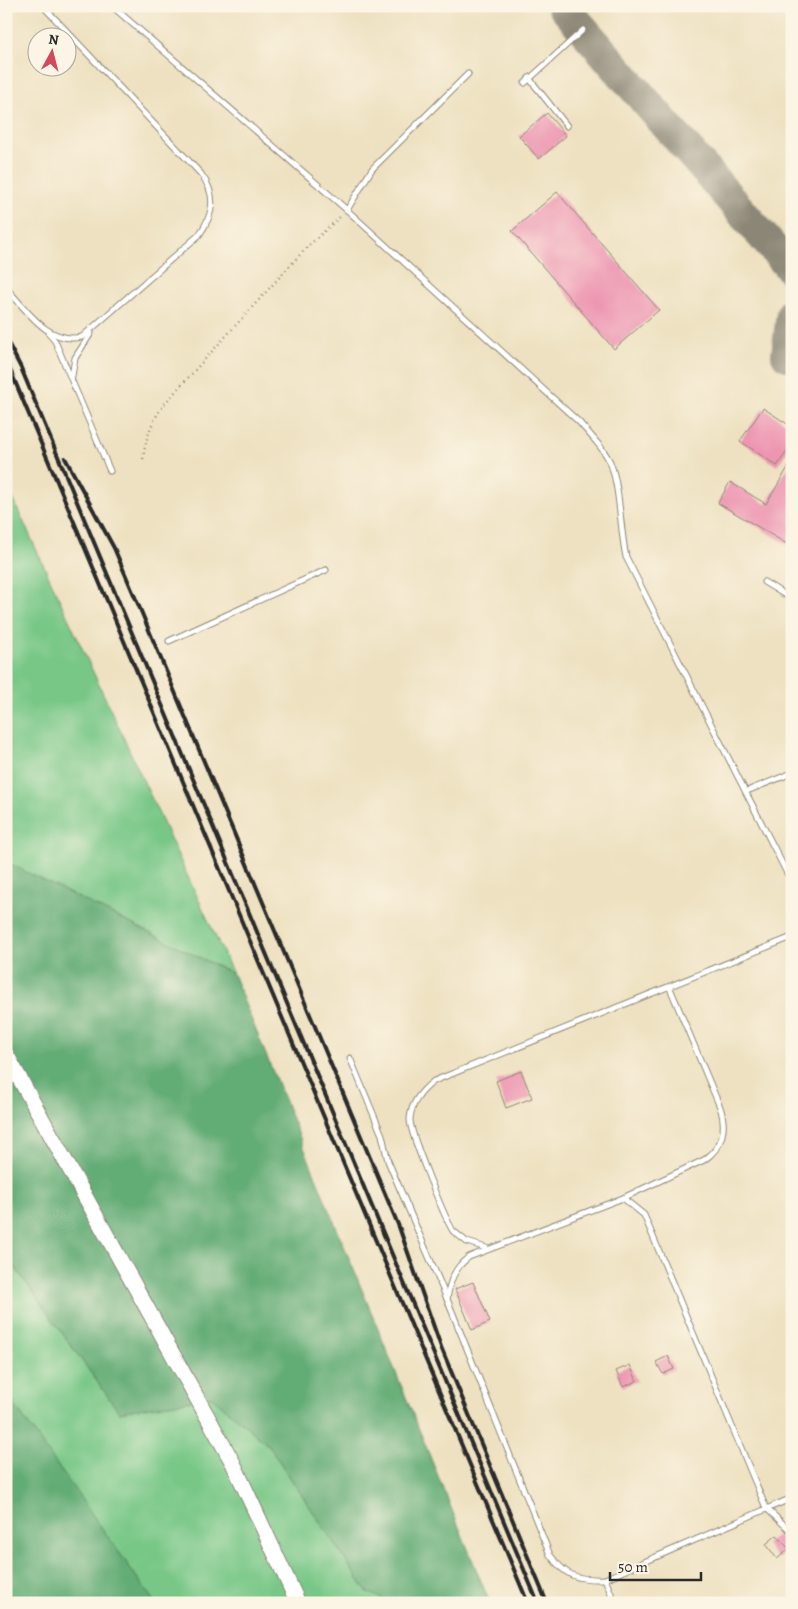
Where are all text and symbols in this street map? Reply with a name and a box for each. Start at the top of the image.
north arrow [28,28,78,78]
text: N [47,30,60,50]
scale bar [610,1549,702,1581]
text: 50 m [618,1557,648,1577]

